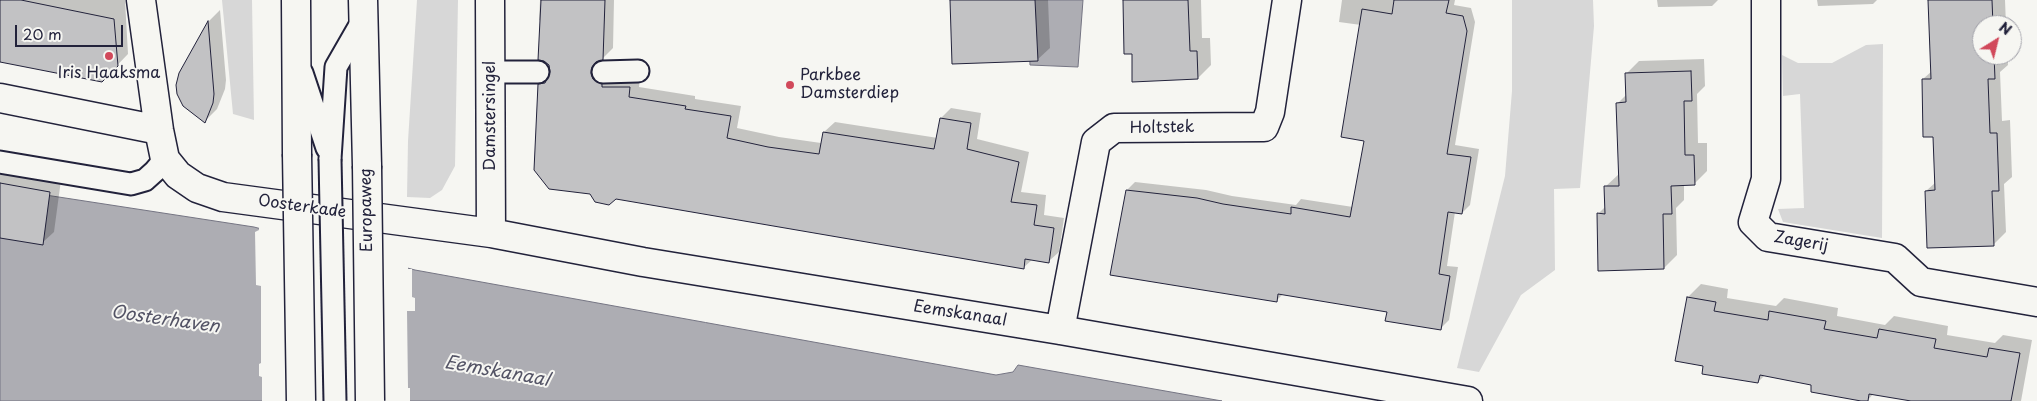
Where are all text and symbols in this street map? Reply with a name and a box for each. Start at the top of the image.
scale bar [18,15,125,47]
north arrow [1972,15,2022,65]
text: N [1995,17,2016,40]
text: 20 m [23,22,62,45]
marker: Iris Haaksma [103,50,115,62]
street label: Damstersingel [481,61,501,171]
place label: Iris Haaksma [58,64,160,84]
place label: Parkbee Damsterdiep [800,66,899,104]
marker: Parkbee Damsterdiep [784,79,796,91]
street label: Holtstek [1129,118,1195,138]
street label: Europaweg [357,168,377,252]
street label: Oosterkade [257,191,347,223]
street label: Zagerij [1772,228,1830,256]
street label: Eemskanaal [912,297,1008,331]
water label: Oosterhaven [109,302,221,338]
water label: Eemskanaal [443,352,551,392]

